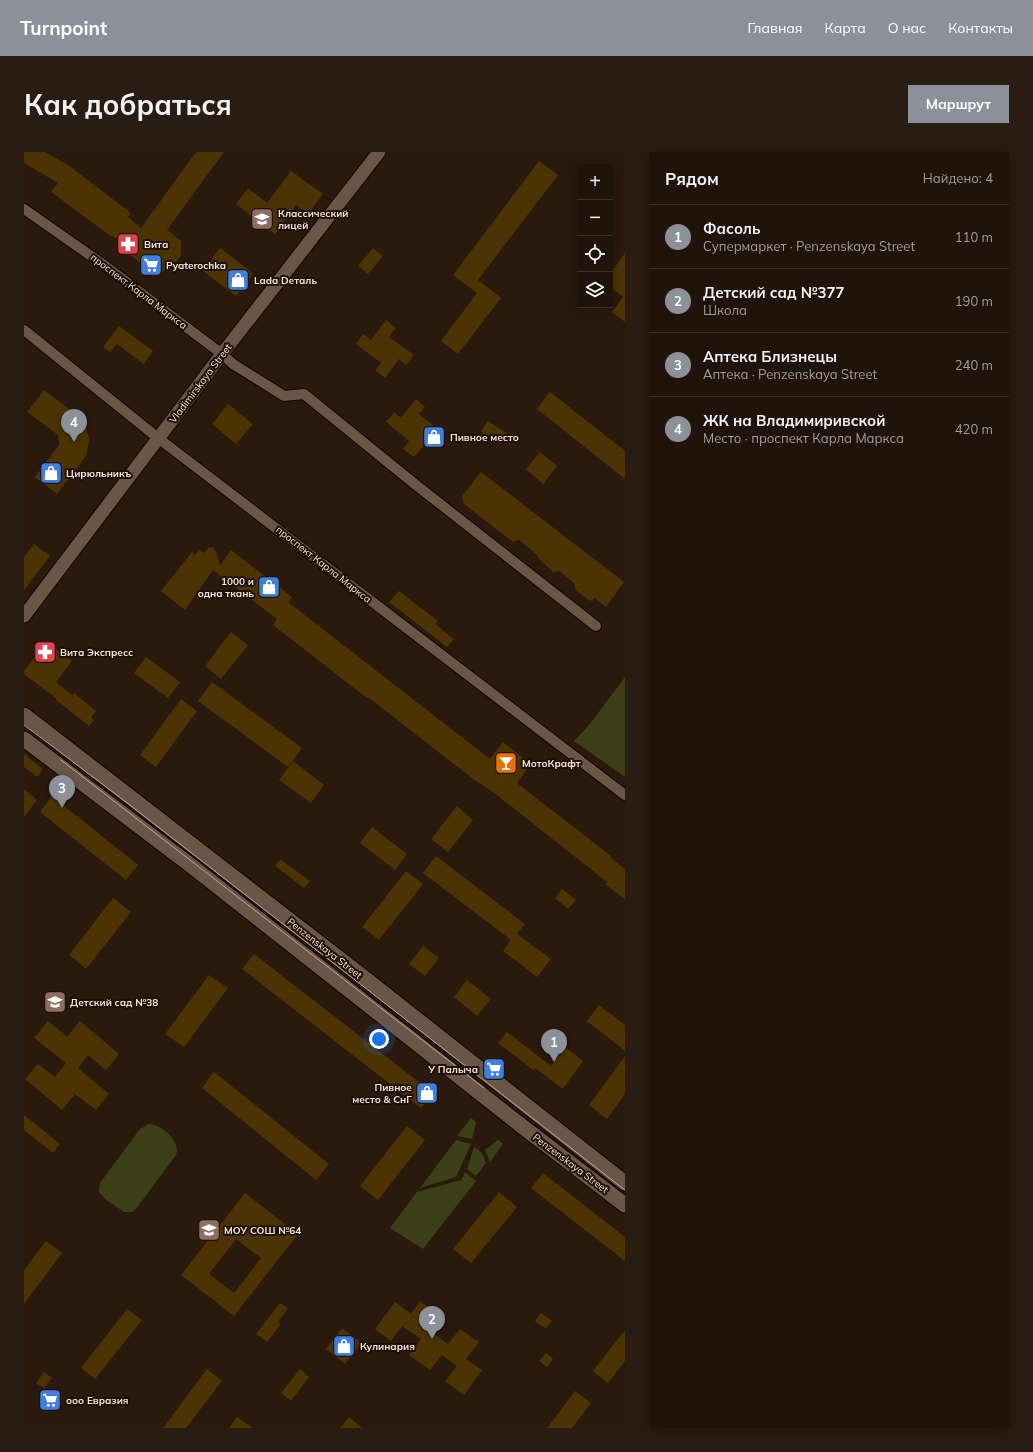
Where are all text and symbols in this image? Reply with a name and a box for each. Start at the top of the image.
text: Turnpoint [20,16,107,40]
text: Главная [748,19,803,37]
text: Карта [825,19,866,37]
text: О нас [888,19,926,37]
text: Контакты [948,19,1013,37]
button: Маршрут [908,85,1009,123]
text: Как добраться [24,87,232,122]
map controls [577,164,613,308]
button: + [577,164,613,200]
text: Рядом [665,168,719,189]
text: Найдено: 4 [923,170,993,186]
button: − [577,200,613,236]
school or university icon: Классический лицей [249,206,275,232]
place label: Классический лицей [278,207,348,232]
text: Фасоль [703,219,760,238]
text: 1 [674,229,682,245]
text: 110 m [955,229,993,245]
pharmacy icon: Вита [115,231,141,257]
button: locate [577,236,613,272]
place label: Вита [144,238,168,251]
text: Супермаркет · Penzenskaya Street [703,238,915,254]
street label: проспект Карла Маркса [88,251,190,332]
supermarket icon: Pyaterochka [138,252,164,278]
place label: Pyaterochka [166,259,226,272]
shop icon: Lada Dеталь [225,267,251,293]
button: layers [577,272,613,308]
place label: Lada Dеталь [254,274,317,287]
text: Детский сад №377 [703,283,844,302]
text: 2 [674,293,682,309]
text: 190 m [955,293,993,309]
text: Школа [703,302,747,318]
street label: Vladimirskaya Street [166,341,235,426]
text: Аптека Близнецы [703,347,837,366]
text: 3 [674,357,682,373]
text: 240 m [955,357,993,373]
text: Аптека · Penzenskaya Street [703,366,877,382]
pin: 4 [61,409,87,442]
text: ЖК на Владимиривской [703,411,885,430]
text: 4 [674,421,682,437]
text: 420 m [955,421,993,437]
shop icon: Пивное место [421,424,447,450]
text: Место · проспект Карла Маркса [703,430,904,446]
place label: Пивное место [450,431,519,444]
shop icon: Цирюльникъ [38,460,64,486]
place label: Цирюльникъ [66,467,132,480]
street label: проспект Карла Маркса [273,523,374,606]
shop icon: 1000 и одна ткань [256,574,282,600]
place label: 1000 и одна ткань [198,575,254,600]
pharmacy icon: Вита Экспресс [32,639,58,665]
place label: Вита Экспресс [60,646,133,659]
bar icon: МотоКрафт [493,750,519,776]
place label: МотоКрафт [522,757,581,770]
pin: 3 [49,775,75,808]
street label: Penzenskaya Street [285,915,365,982]
school or university icon: Детский сад №38 [42,989,68,1015]
place label: Детский сад №38 [70,996,158,1009]
your location [369,1029,389,1049]
pin: 1 [541,1029,567,1062]
supermarket icon: У Палыча [481,1056,507,1082]
place label: У Палыча [427,1063,478,1076]
shop icon: Пивное место & СнГ [414,1080,440,1106]
place label: Пивное место & СнГ [352,1081,412,1106]
street label: Penzenskaya Street [530,1131,612,1196]
school or university icon: МОУ СОШ №64 [196,1217,222,1243]
place label: МОУ СОШ №64 [224,1224,301,1237]
pin: 2 [419,1306,445,1339]
shop icon: Кулинария [331,1333,357,1359]
place label: Кулинария [360,1340,415,1353]
supermarket icon: ооо Евразия [37,1387,63,1413]
place label: ооо Евразия [66,1394,129,1407]

